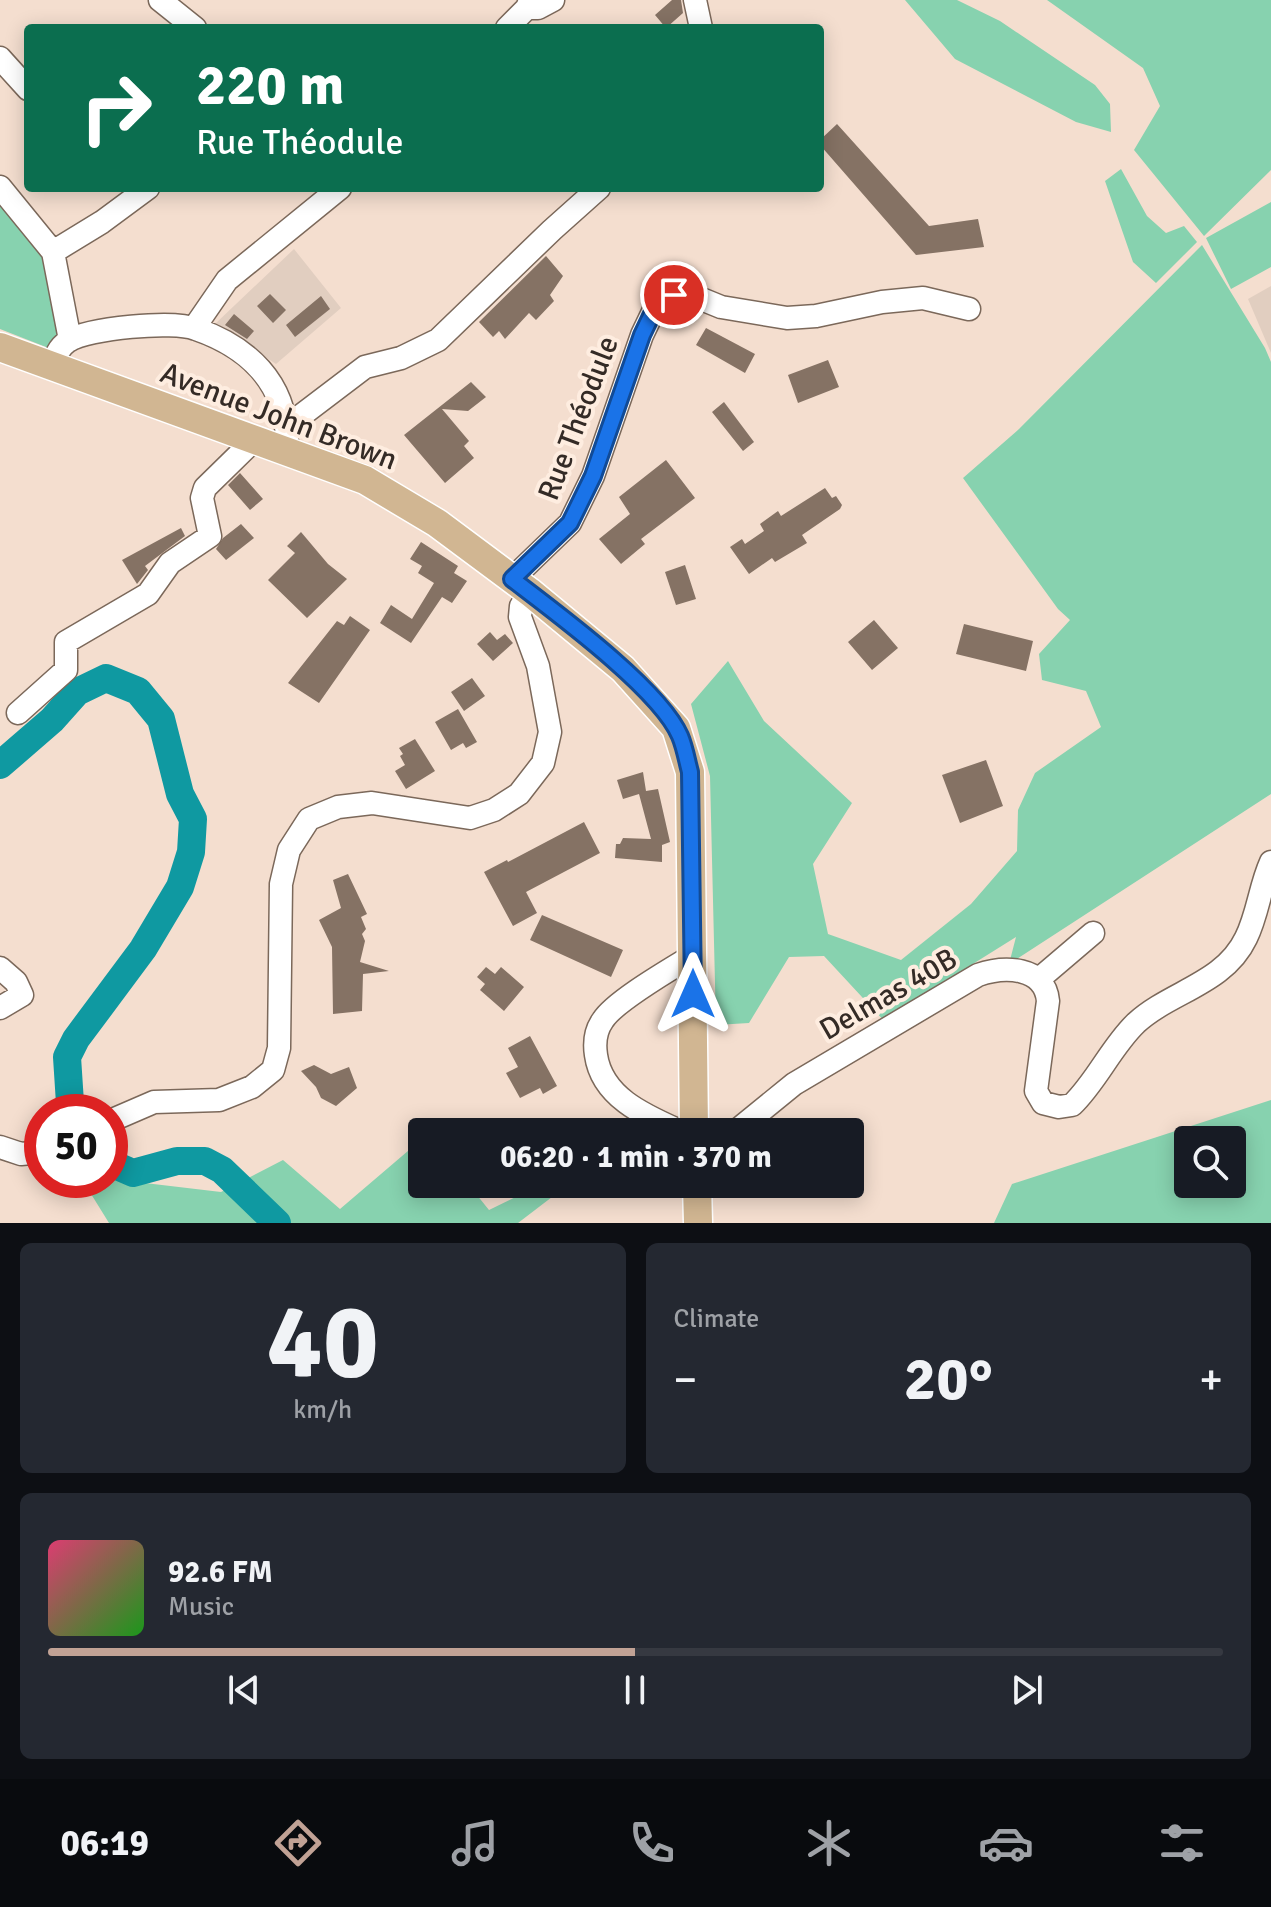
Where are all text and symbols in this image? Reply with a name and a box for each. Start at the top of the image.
text: 220 m [196,51,344,120]
icon: right [64,56,168,160]
text: Rue Théodule [196,120,403,165]
pin [640,261,708,329]
icon: arrive [652,273,696,317]
street label: Rue Théodule [530,331,627,505]
street label: Avenue John Brown [155,354,402,479]
street label: Delmas 40B [813,940,964,1049]
position arrow [651,952,735,1036]
speed limit sign: 50 [24,1094,128,1198]
map controls [1174,1126,1246,1198]
button: search [1174,1126,1246,1198]
text: 06:20 · 1 min · 370 m [500,1139,772,1176]
text: 40 [267,1278,379,1406]
text: Climate [674,1303,759,1335]
text: 20° [904,1343,993,1417]
text: − [674,1353,697,1407]
text: + [1199,1353,1223,1407]
text: km/h [293,1394,352,1426]
text: 92.6 FM [168,1554,273,1591]
text: Music [168,1591,234,1623]
icon: previous [222,1668,266,1712]
icon: pause [613,1668,657,1712]
icon: next [1005,1668,1049,1712]
icon: directions [270,1815,326,1871]
icon: music [447,1815,503,1871]
icon: phone [624,1815,680,1871]
icon: climate [801,1815,857,1871]
icon: car [978,1815,1034,1871]
icon: filters [1154,1815,1210,1871]
text: 06:19 [60,1821,149,1866]

